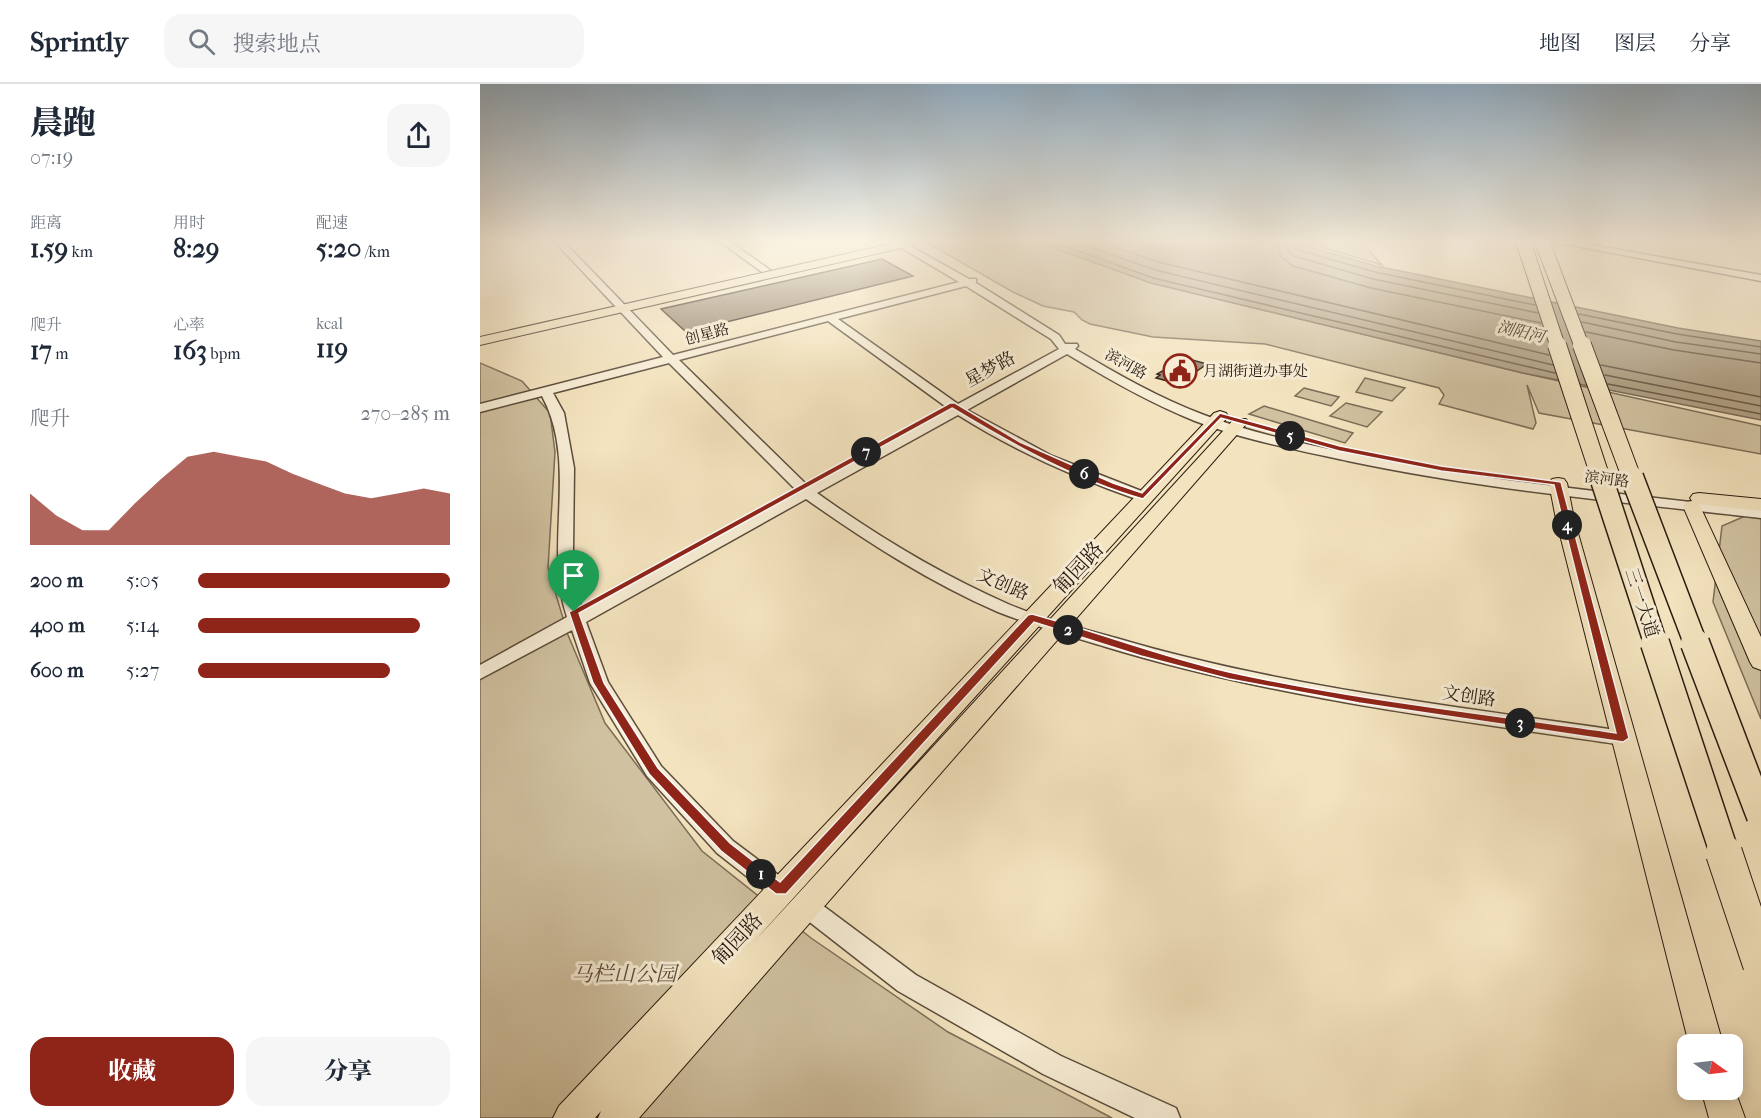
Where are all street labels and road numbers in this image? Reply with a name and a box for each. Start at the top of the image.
street label: 创星路 [683,319,731,349]
street label: 滨河路 [1102,345,1150,383]
street label: 星梦路 [962,347,1019,392]
street label: 滨河路 [1584,467,1630,491]
street label: 匍园路 [1048,537,1108,599]
street label: 文创路 [974,564,1032,605]
street label: 三一大道 [1620,566,1663,641]
street label: 文创路 [1441,682,1497,711]
street label: 匍园路 [707,908,767,970]

